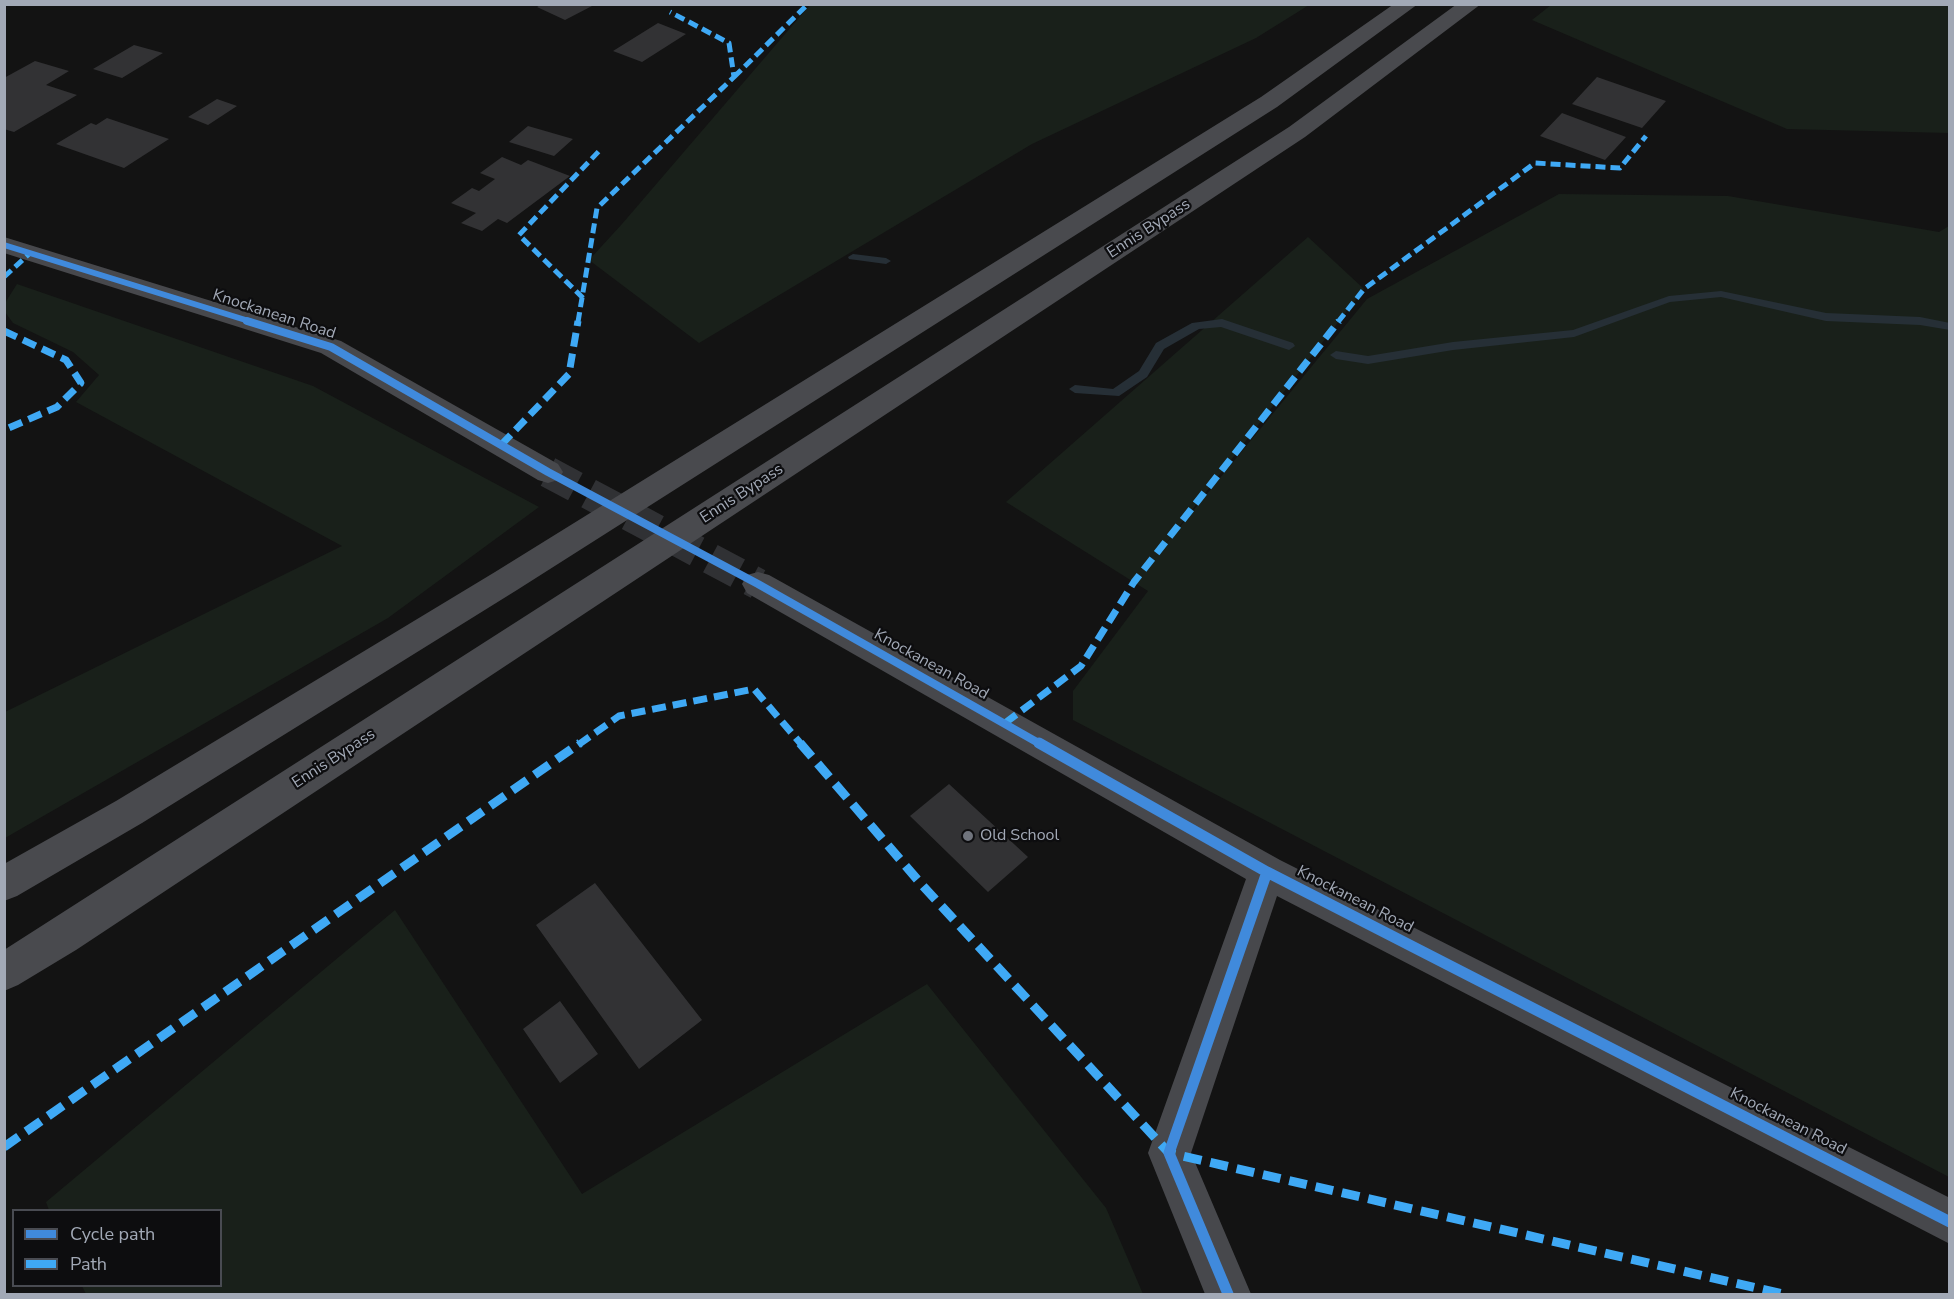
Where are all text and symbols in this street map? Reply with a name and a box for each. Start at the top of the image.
street label: Ennis Bypass [1104,195,1194,263]
street label: Knockanean Road [210,286,338,344]
street label: Ennis Bypass [697,460,787,528]
street label: Knockanean Road [870,626,992,704]
street label: Ennis Bypass [289,725,379,793]
place label: Old School [980,826,1059,846]
marker: Old School [961,829,975,843]
street label: Knockanean Road [1293,862,1417,938]
street label: Knockanean Road [1726,1084,1850,1160]
legend [12,1209,222,1287]
text: Cycle path [70,1222,155,1246]
text: Path [70,1252,107,1276]

